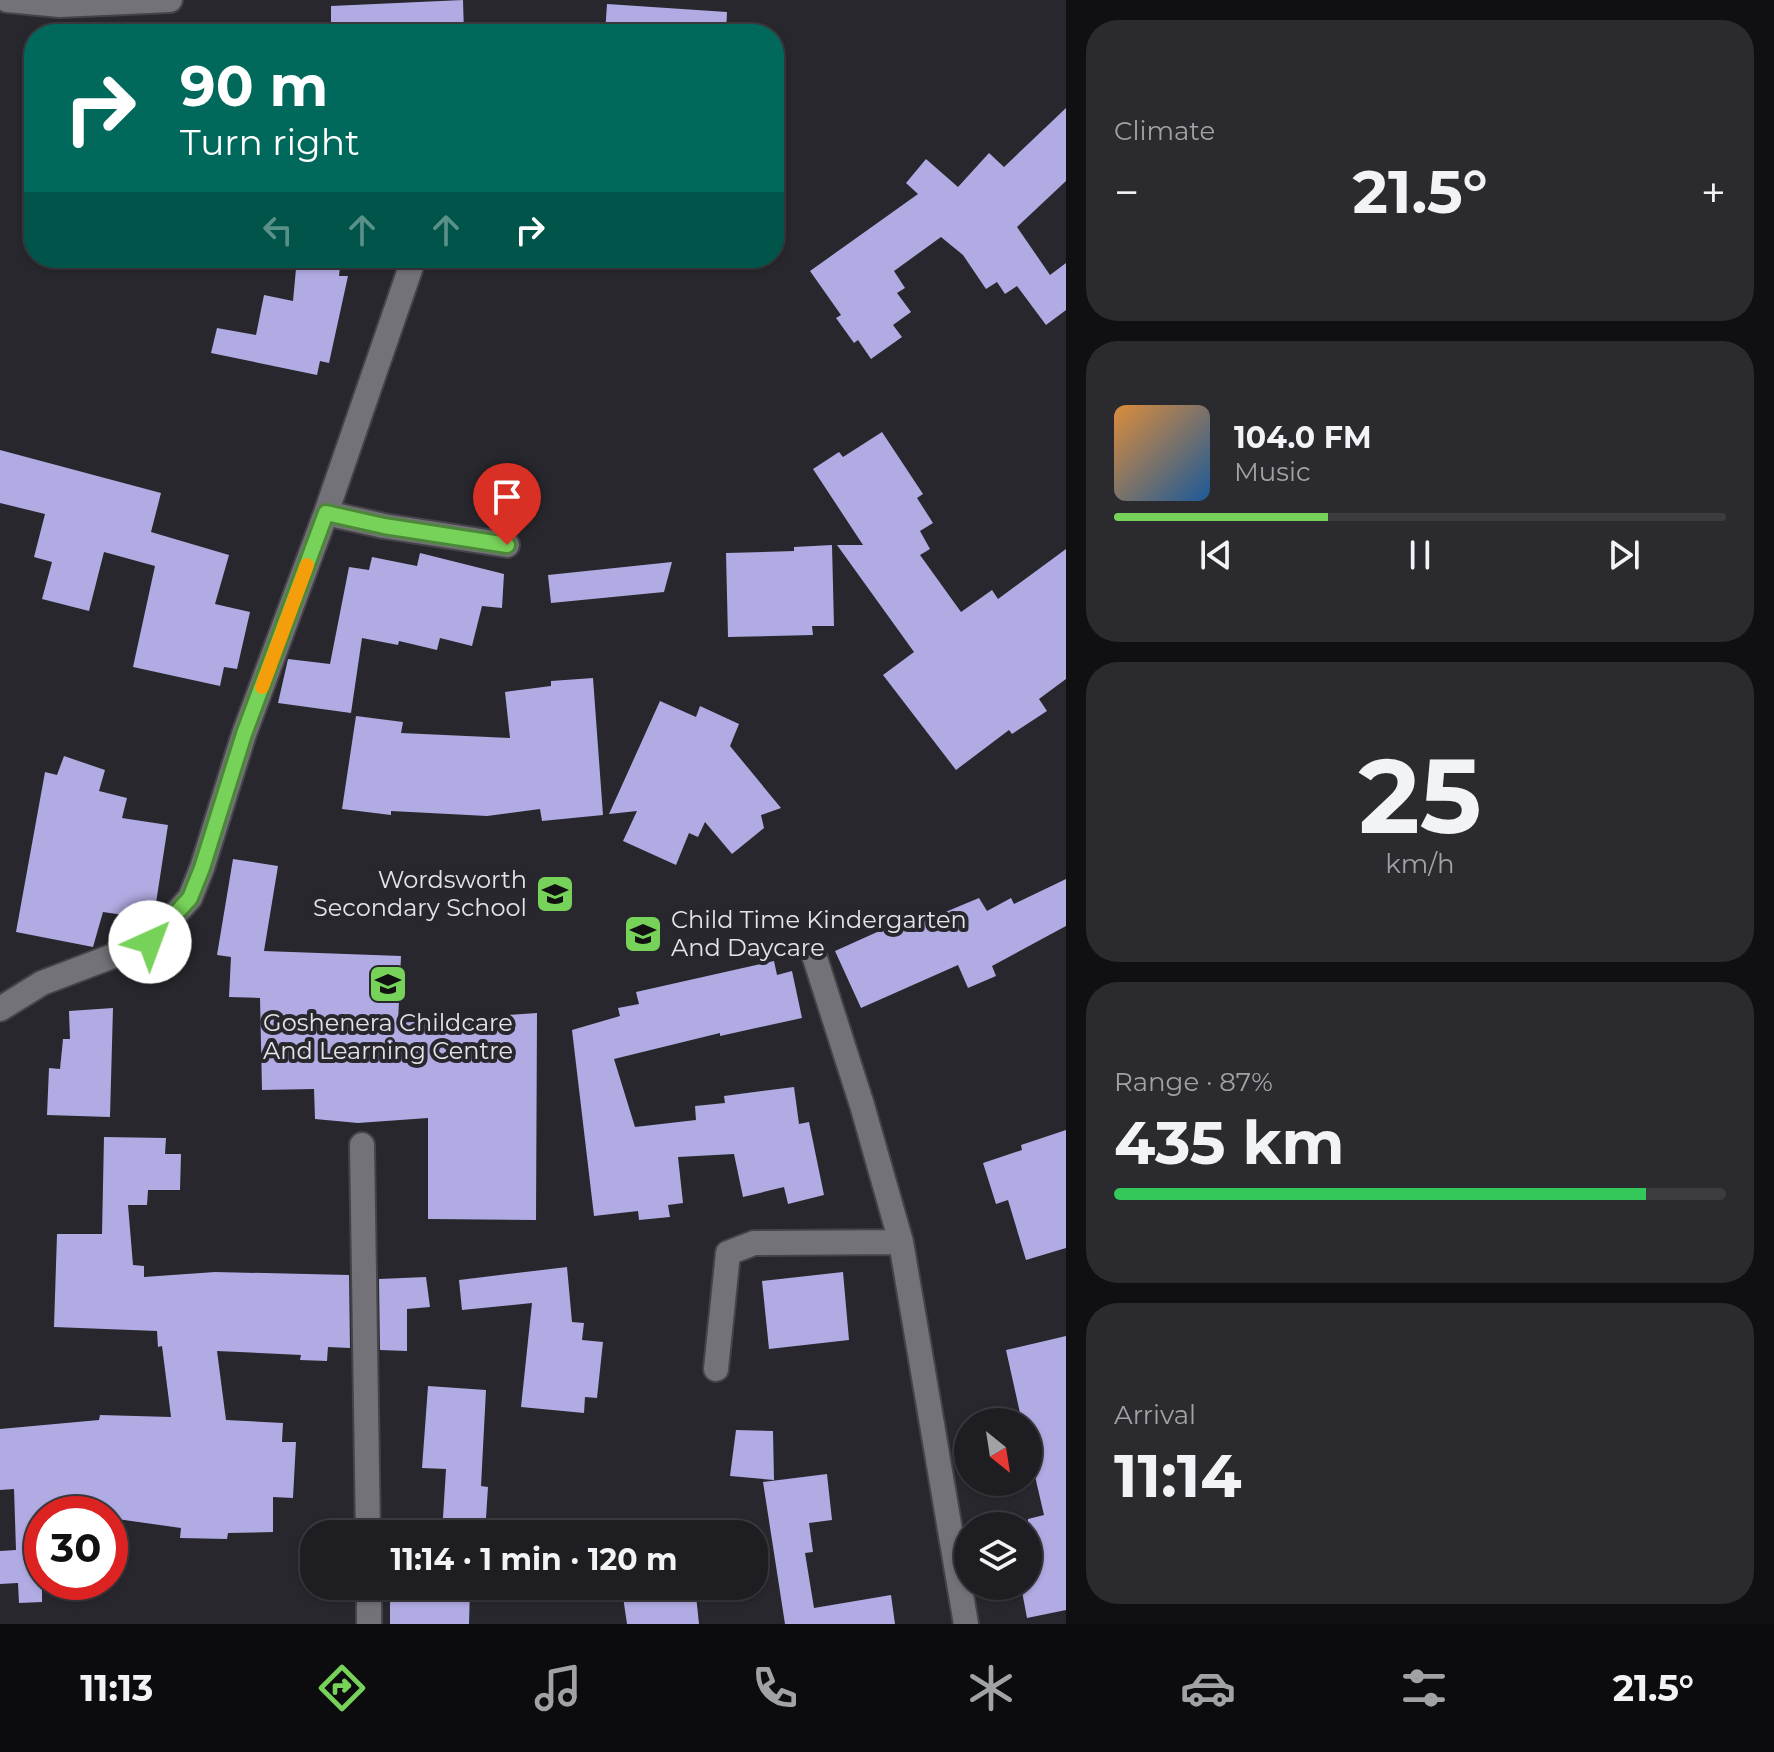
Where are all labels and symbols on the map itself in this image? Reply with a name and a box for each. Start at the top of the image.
pin [473,463,541,545]
place label: Wordsworth Secondary School [313,865,527,922]
school or university icon: Wordsworth Secondary School [534,873,576,915]
position arrow [108,900,192,984]
place label: Child Time Kindergarten And Daycare [671,905,967,962]
school or university icon: Child Time Kindergarten And Daycare [622,913,664,955]
school or university icon: Goshenera Childcare And Learning Centre [367,963,409,1005]
place label: Goshenera Childcare And Learning Centre [263,1008,513,1065]
north arrow [954,1408,1042,1496]
speed limit sign: 30 [24,1496,128,1600]

